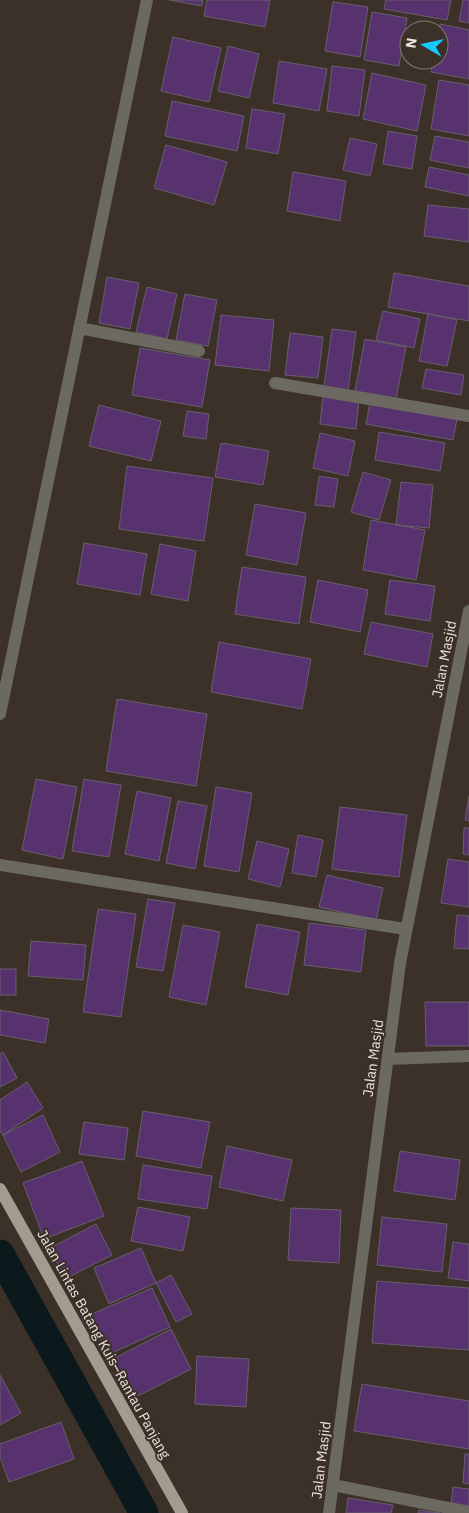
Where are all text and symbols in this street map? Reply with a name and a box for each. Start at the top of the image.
north arrow [399,20,449,70]
text: N [401,37,421,49]
street label: Jalan Masjid [428,619,460,699]
street label: Jalan Masjid [359,1018,387,1098]
street label: Jalan Lintas Batang Kuis–Rantau Panjang [33,1226,175,1462]
street label: Jalan Masjid [307,1420,335,1500]

